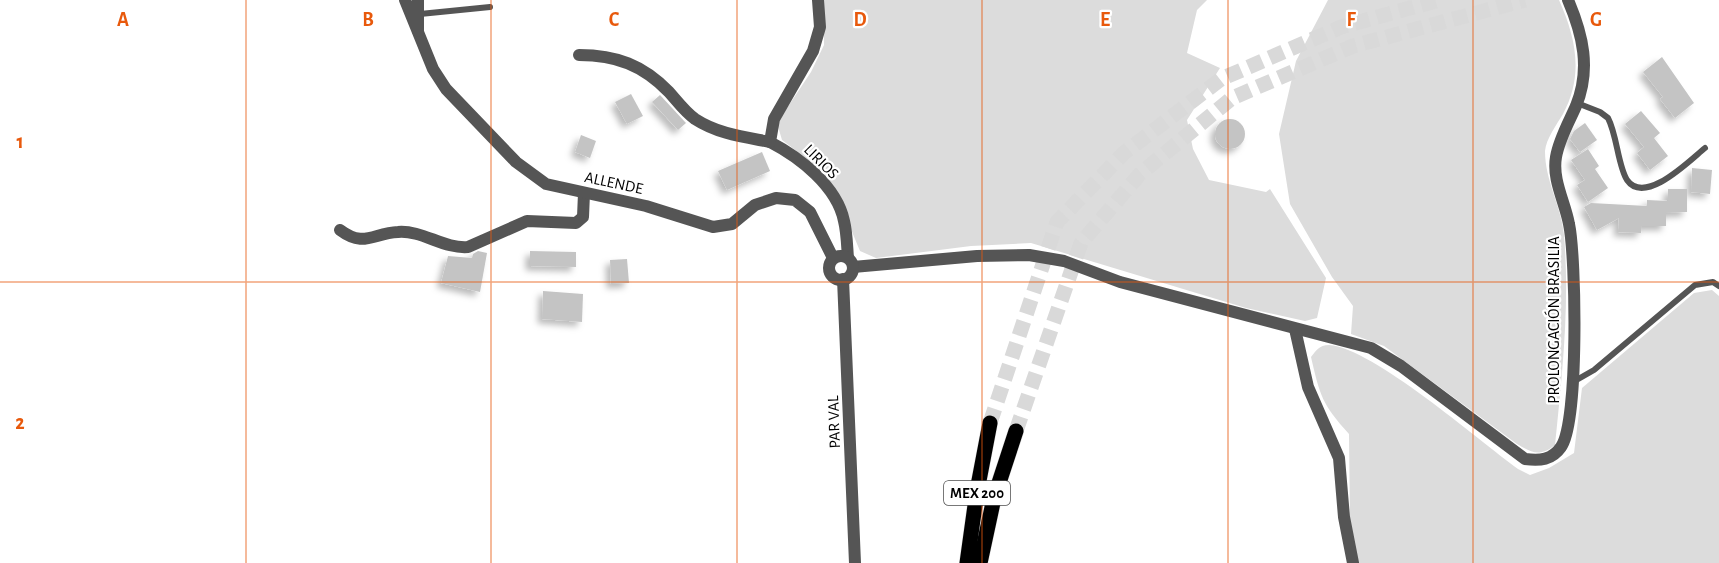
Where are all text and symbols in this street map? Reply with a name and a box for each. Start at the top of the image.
text: A [117,10,129,30]
text: B [362,10,374,30]
text: C [609,10,620,30]
text: D [853,10,867,30]
text: E [1100,10,1110,30]
text: F [1346,10,1356,30]
text: G [1590,10,1602,30]
text: 1 [16,132,24,152]
street label: LIRIOS [801,141,842,182]
street label: ALLENDE [583,169,645,197]
street label: PROLONGACIÓN BRASILIA [1544,236,1562,404]
street label: PAR VAL [825,395,843,449]
text: 2 [15,413,25,433]
road number: MEX 200 [944,481,1010,505]

